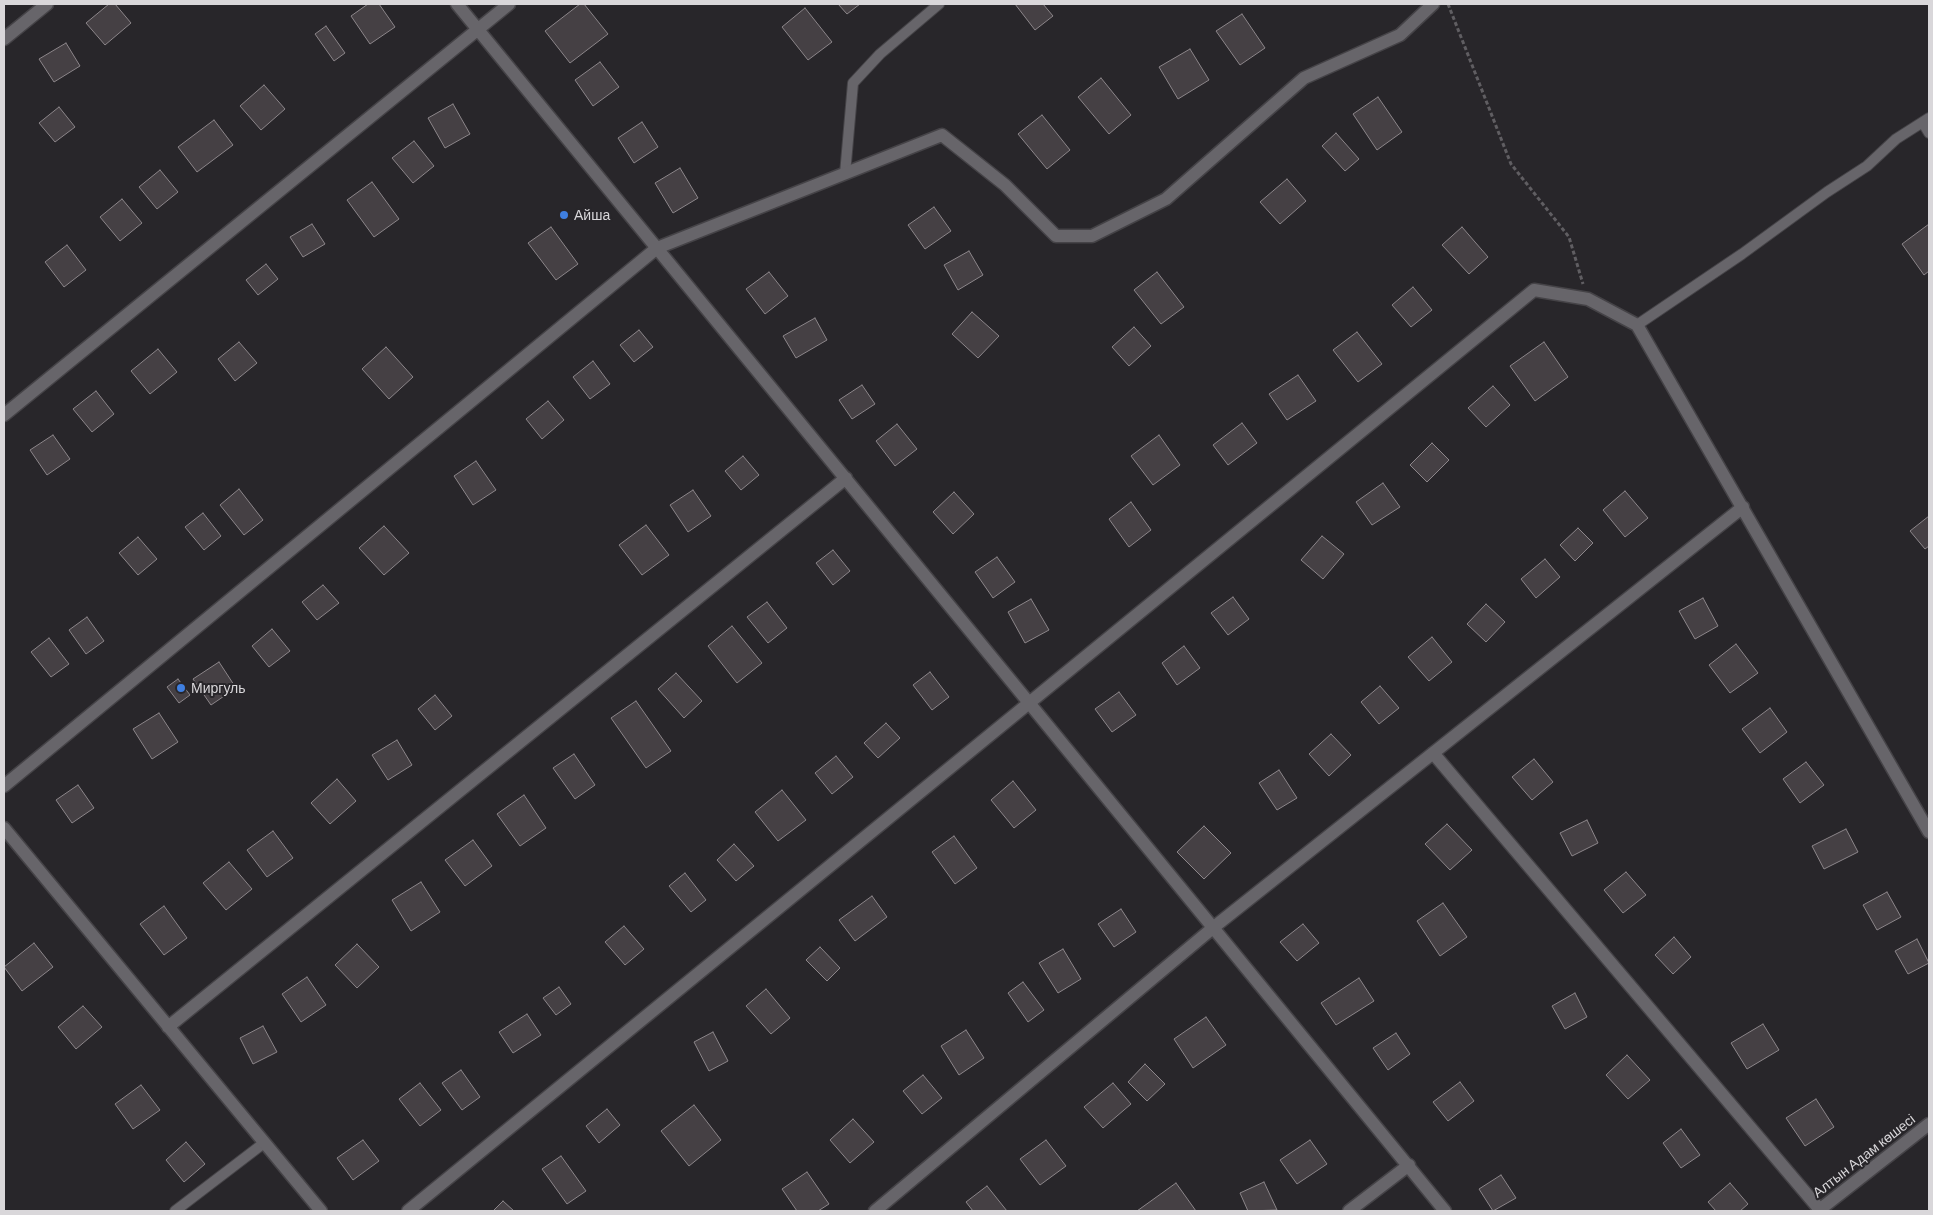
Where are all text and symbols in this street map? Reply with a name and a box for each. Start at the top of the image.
place label: Айша [574,207,610,223]
marker: Айша [558,209,570,221]
place label: Миргуль [191,680,246,696]
marker: Миргуль [175,682,187,694]
street label: Алтын Адам көшесі [1809,1111,1919,1201]

